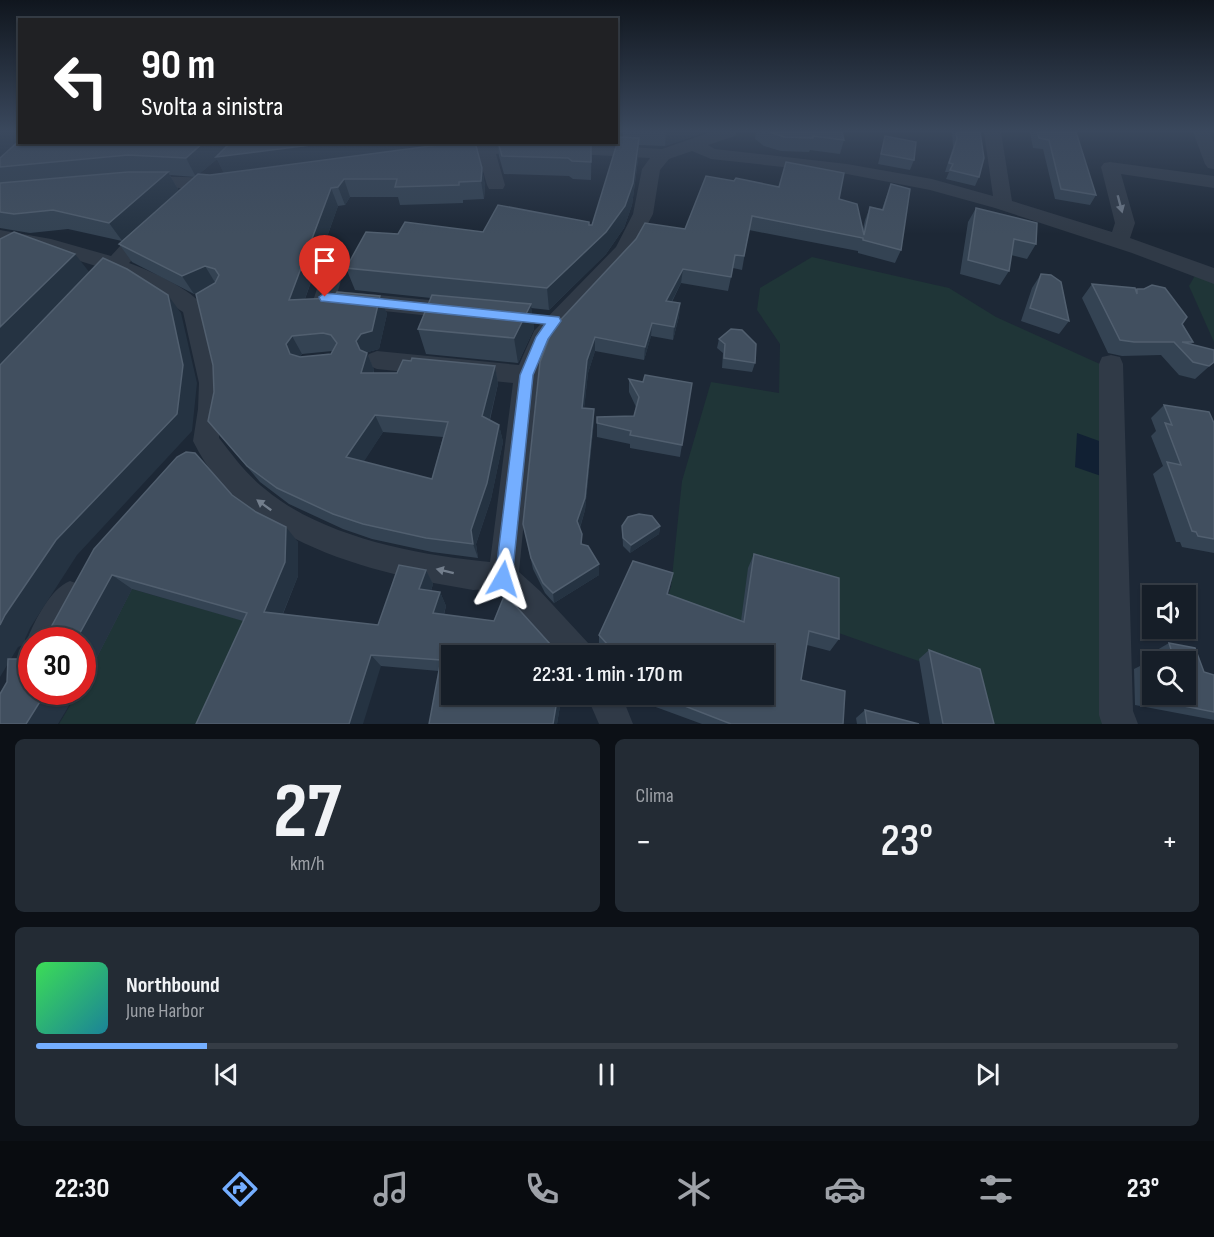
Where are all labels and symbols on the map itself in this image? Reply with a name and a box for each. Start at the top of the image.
one-way arrow [1116,195,1125,213]
pin [299,235,350,297]
one-way arrow [256,499,272,511]
position arrow [471,547,535,611]
one-way arrow [436,565,455,575]
speed limit sign: 30 [18,627,96,705]

